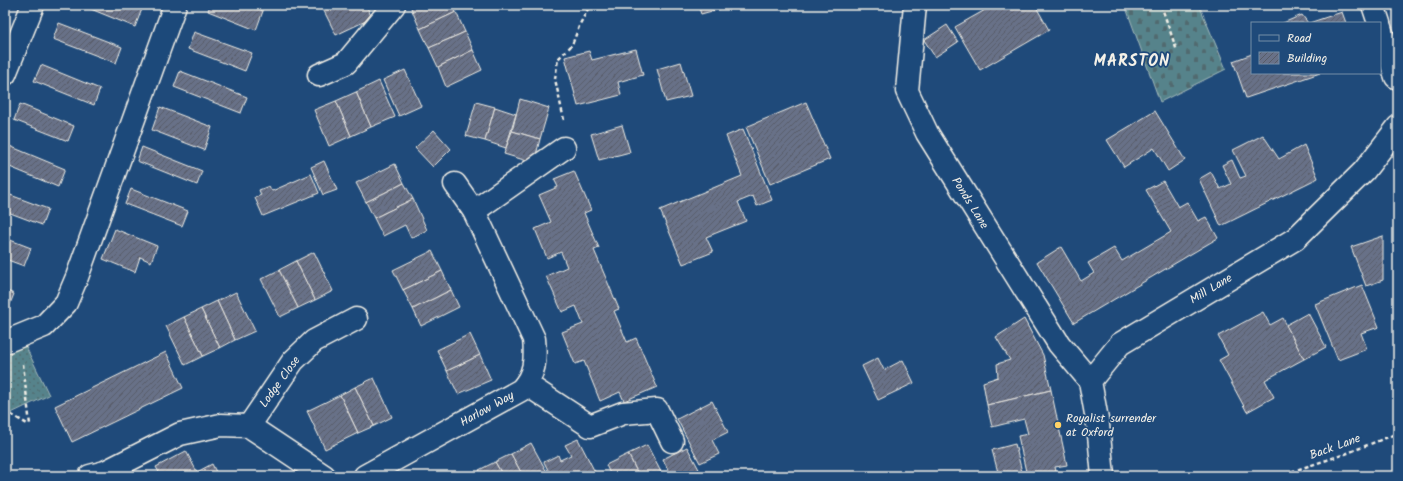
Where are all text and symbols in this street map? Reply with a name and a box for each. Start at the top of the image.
legend [1251,22,1381,74]
text: Road [1287,29,1312,48]
district label: MARSTON [1094,49,1170,74]
text: Building [1287,49,1327,68]
street label: Ponds Lane [947,173,994,233]
street label: Mill Lane [1186,268,1237,309]
street label: Lodge Close [255,352,306,412]
street label: Harlow Way [456,386,518,432]
place label: Royalist surrender at Oxford [1066,409,1157,442]
marker: Royalist surrender at Oxford [1053,420,1063,430]
street label: Back Lane [1307,429,1364,465]

